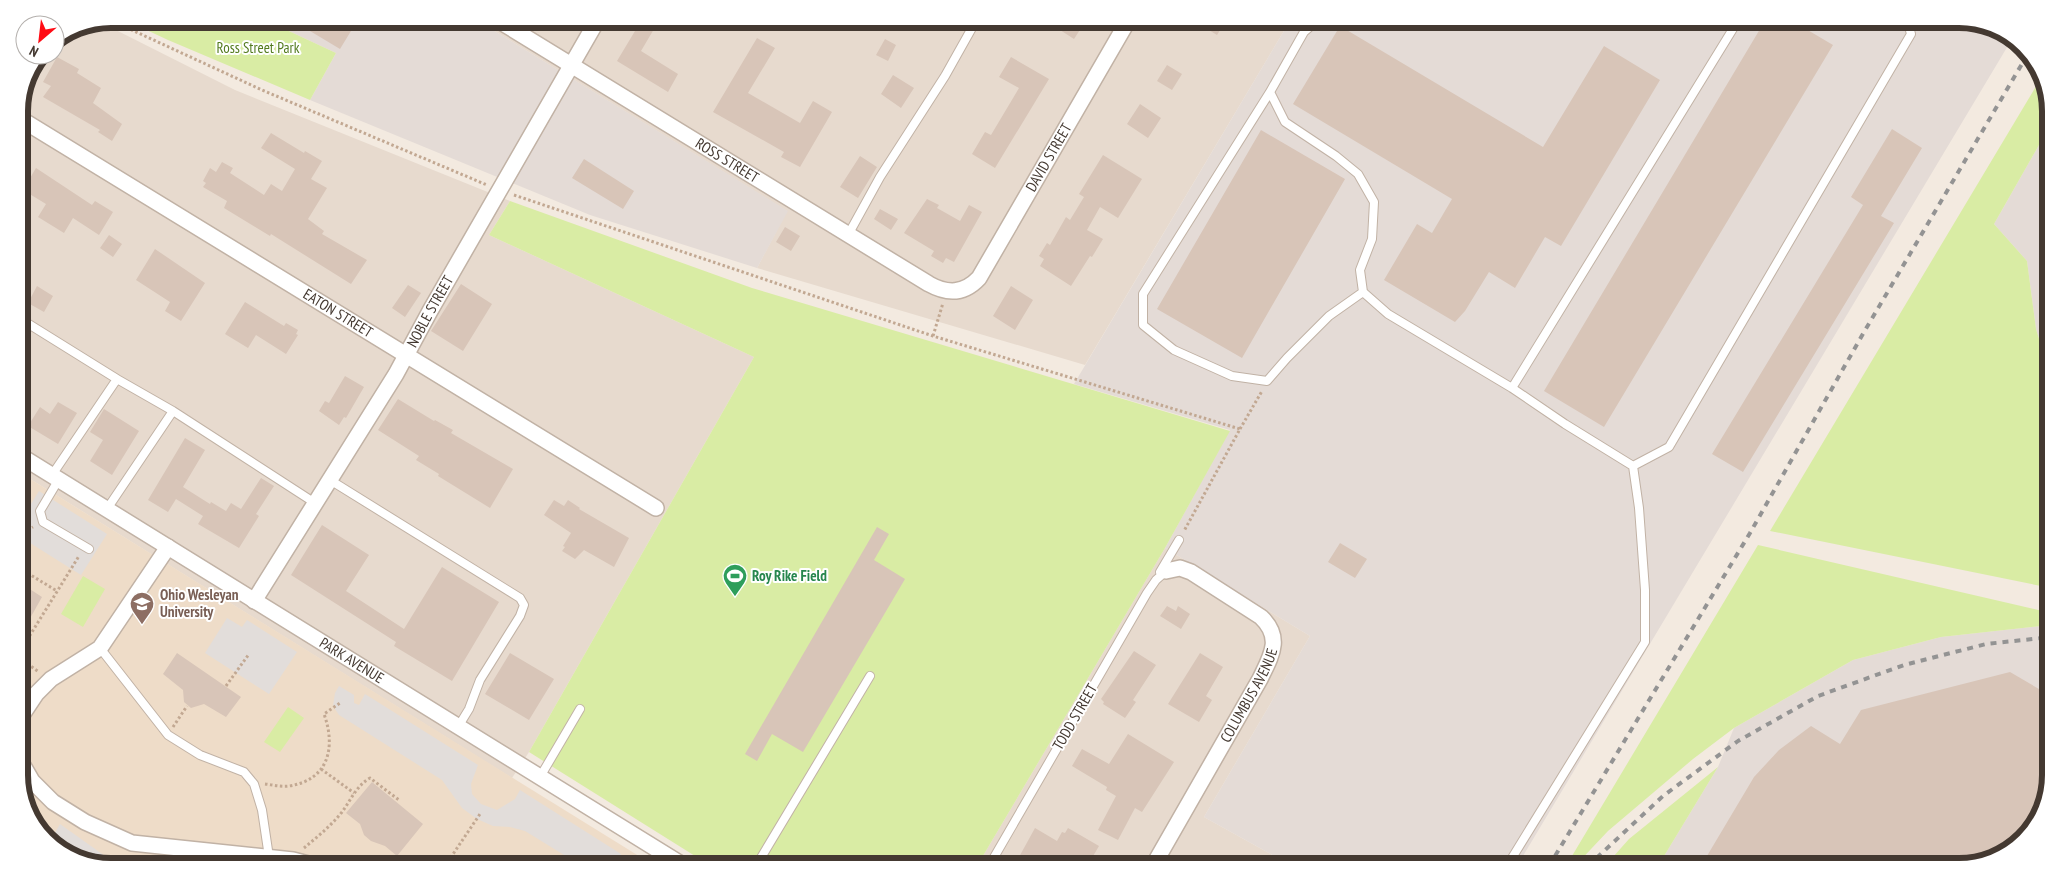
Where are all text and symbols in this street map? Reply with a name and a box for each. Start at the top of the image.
north arrow [15,15,65,65]
park label: Ross Street Park [217,38,300,57]
text: N [26,42,41,61]
street label: DAVID STREET [1021,119,1076,195]
street label: ROSS STREET [692,133,763,187]
street label: NOBLE STREET [402,272,458,350]
street label: EATON STREET [300,284,377,342]
sports icon: Roy Rike Field [722,563,748,597]
place label: Roy Rike Field [752,566,827,585]
place label: Ohio Wesleyan University [160,585,239,621]
school or university icon: Ohio Wesleyan University [129,591,155,625]
street label: PARK AVENUE [316,633,388,687]
street label: COLUMBUS AVENUE [1216,646,1281,746]
street label: TODD STREET [1048,680,1101,753]

